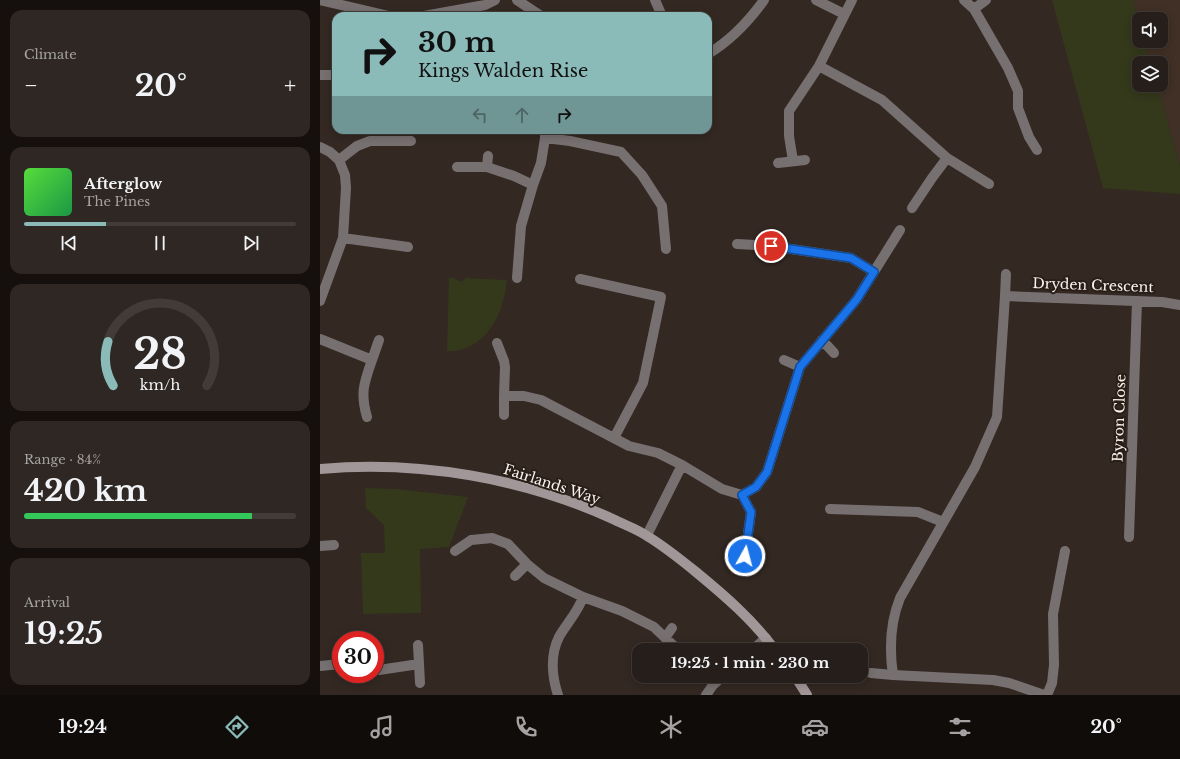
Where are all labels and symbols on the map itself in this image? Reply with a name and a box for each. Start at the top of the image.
pin [754,229,788,263]
street label: Dryden Crescent [1032,274,1155,296]
street label: Byron Close [1108,374,1130,462]
street label: Fairlands Way [501,460,603,508]
position arrow [724,535,766,577]
speed limit sign: 30 [332,631,384,683]

